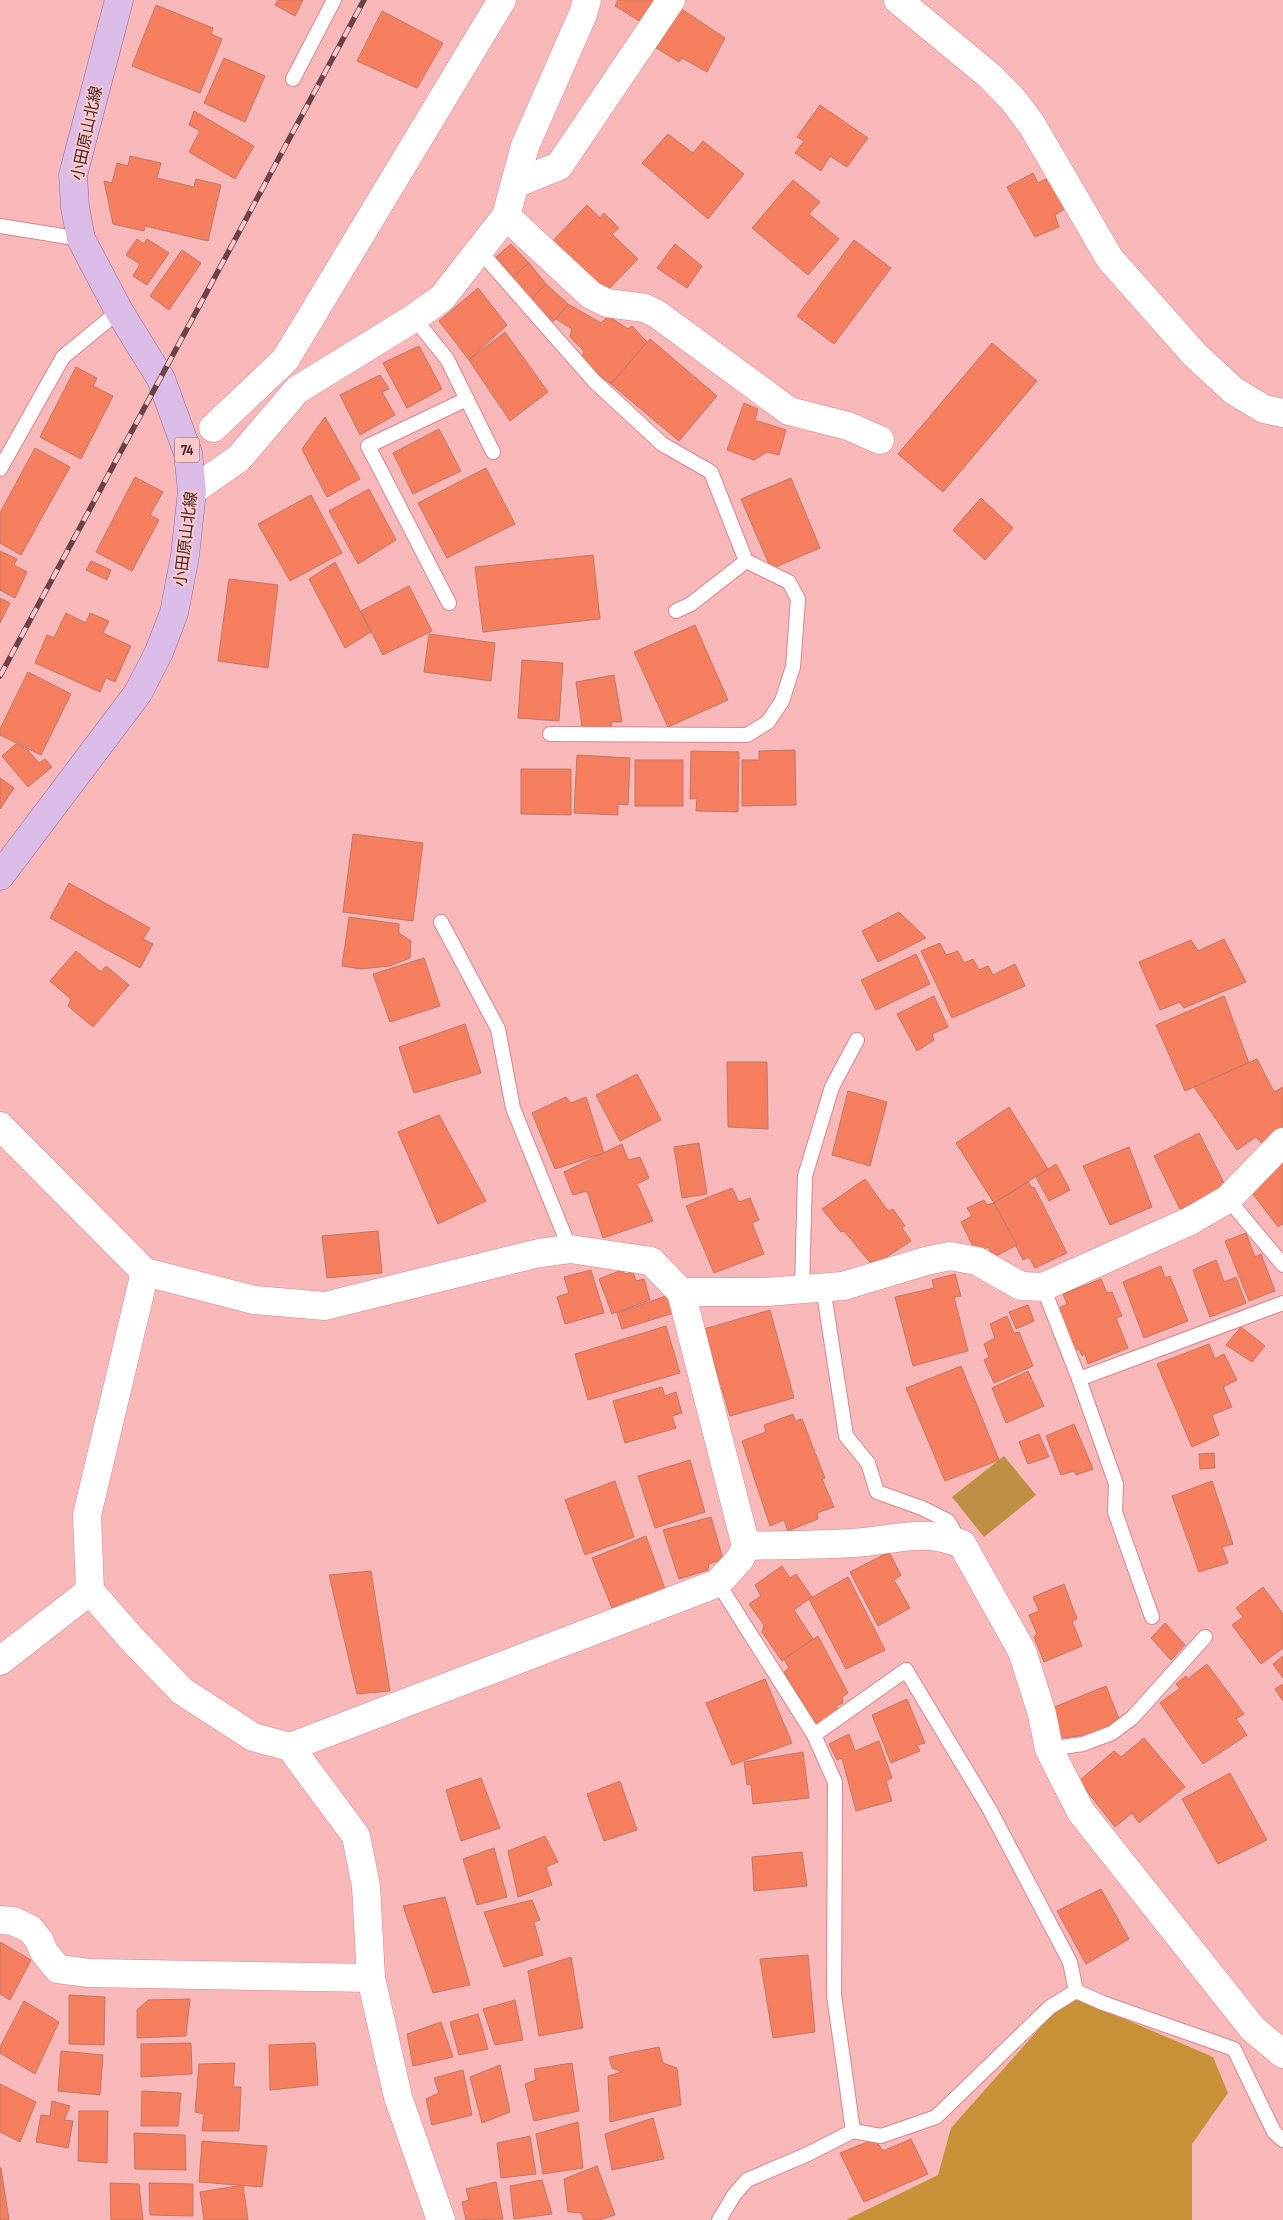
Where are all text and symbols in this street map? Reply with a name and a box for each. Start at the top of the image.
street label: 小田原山北線 [68,84,107,182]
road number: 74 [174,438,200,462]
street label: 小田原山北線 [171,490,202,588]

